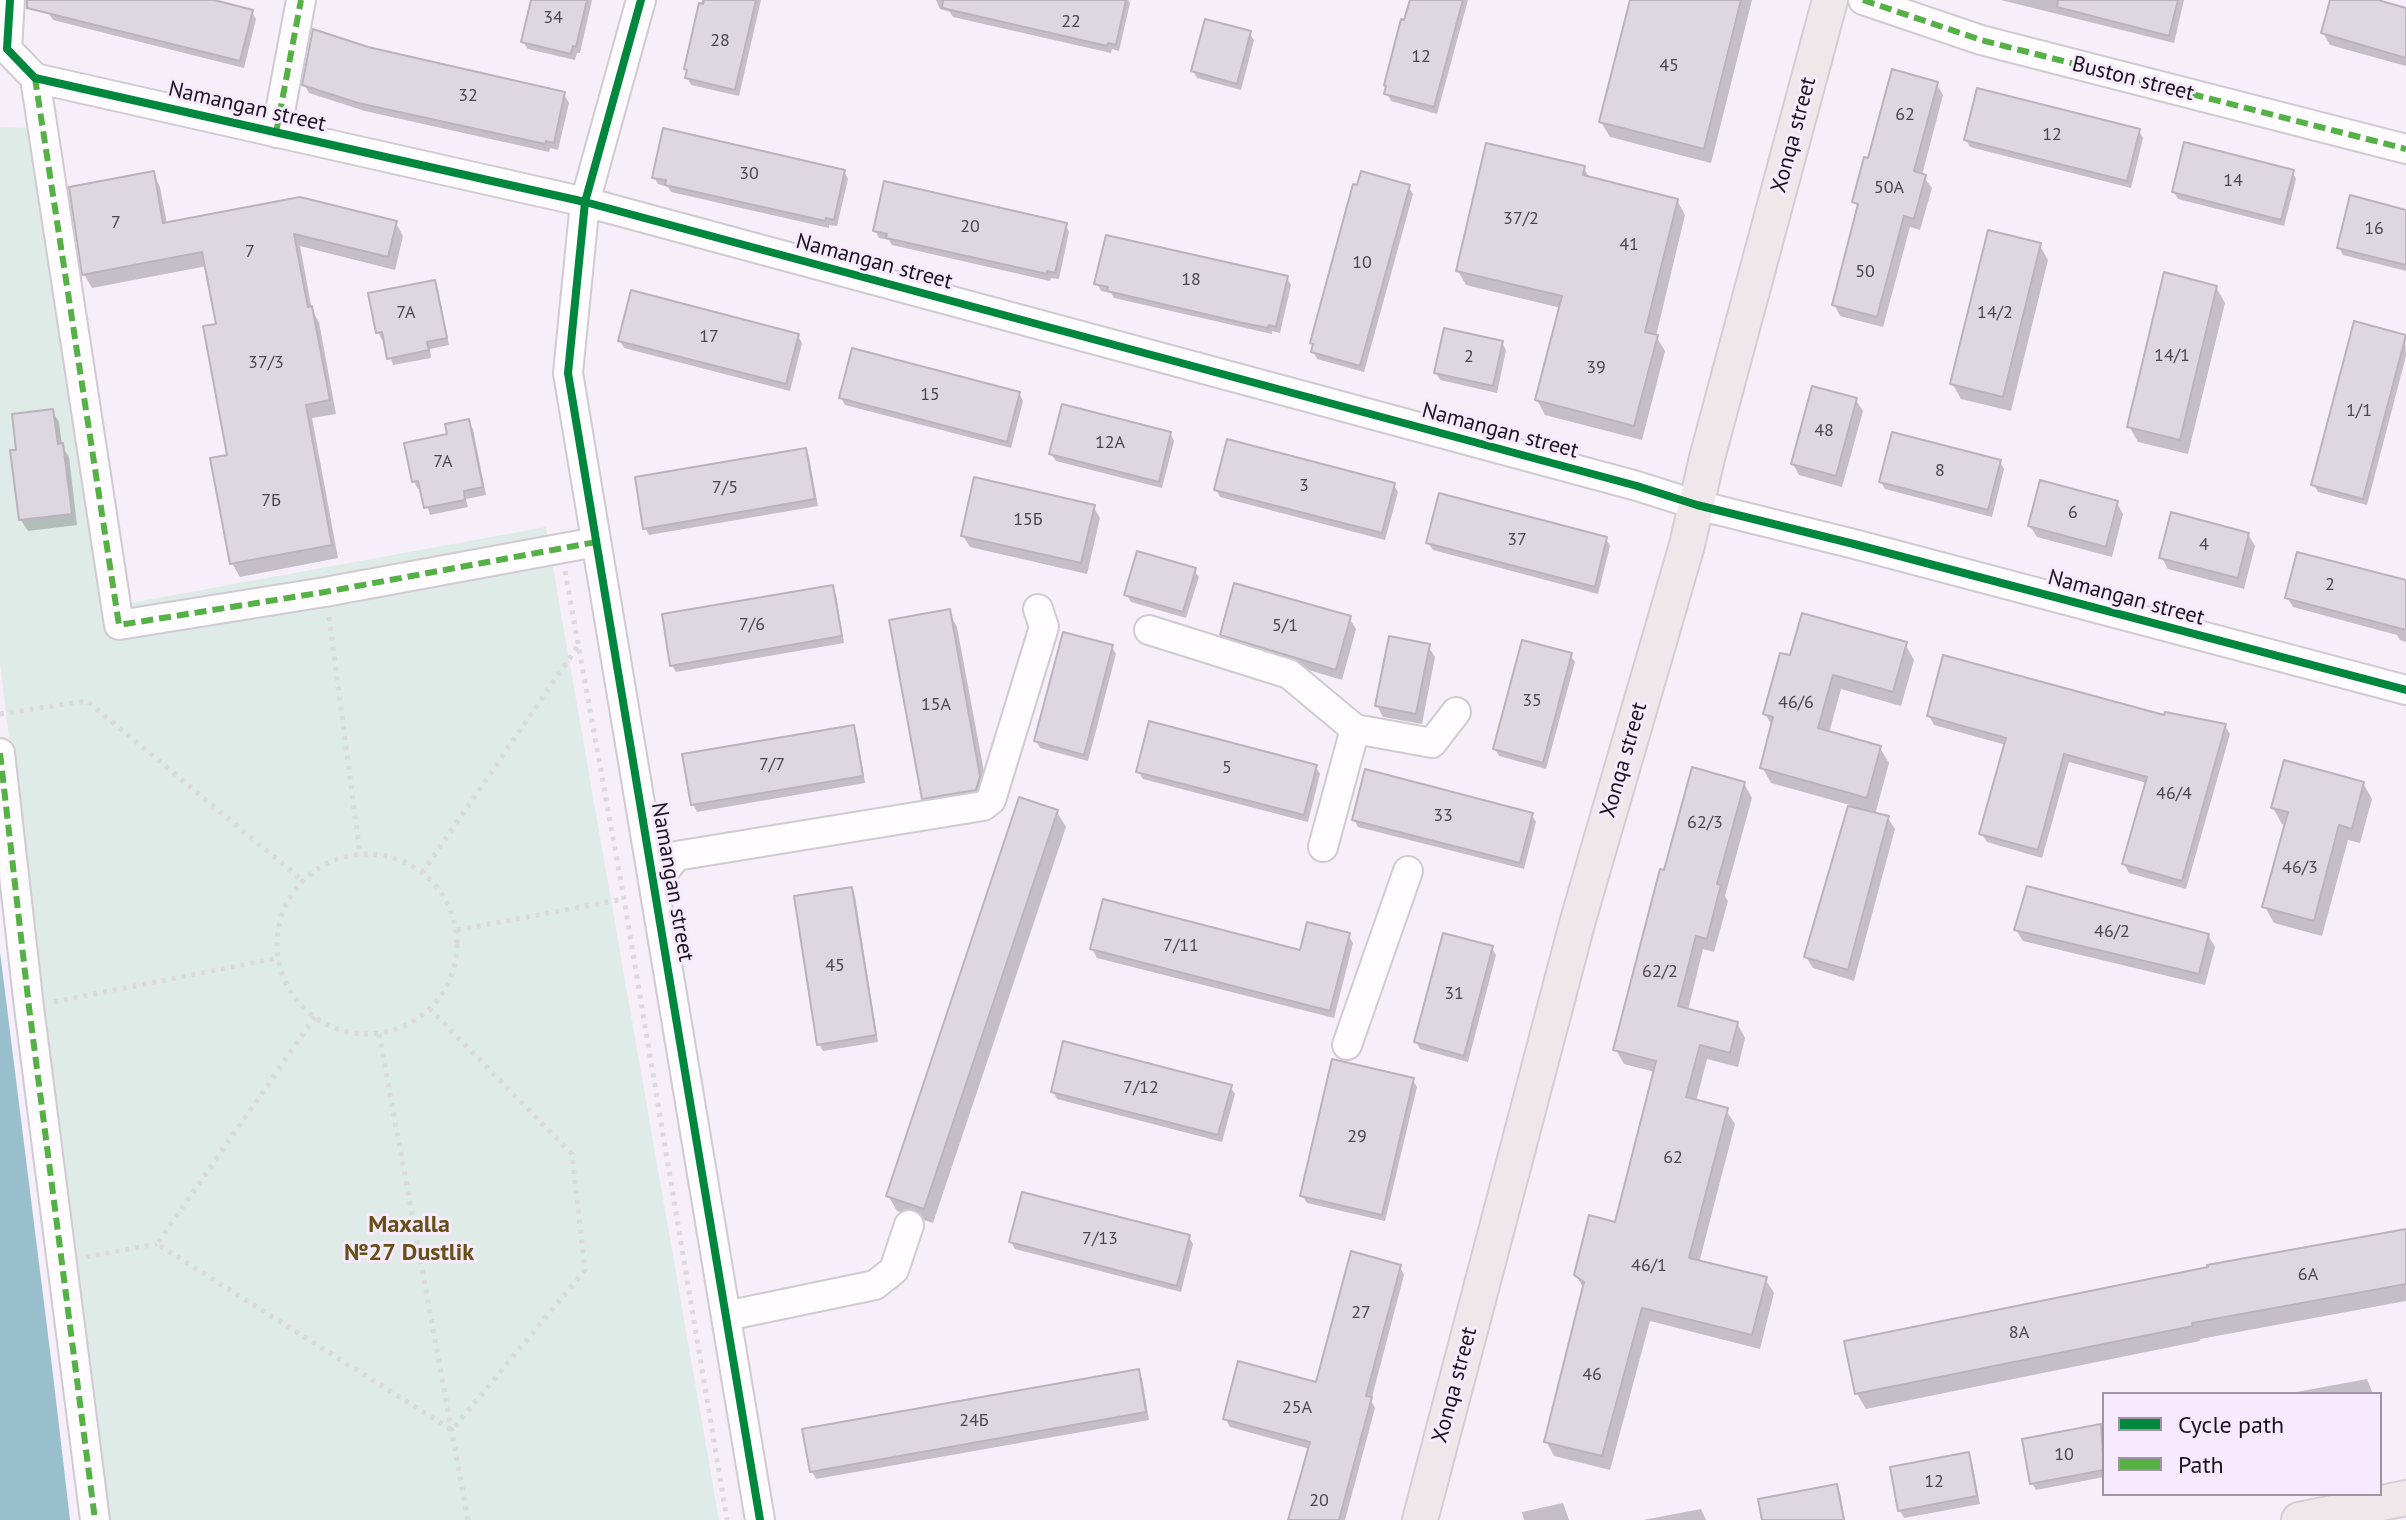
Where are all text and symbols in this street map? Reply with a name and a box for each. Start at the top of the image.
house number: 34 [543,7,563,29]
house number: 22 [1061,11,1081,33]
house number: 28 [710,30,730,52]
house number: 12 [1411,46,1431,68]
street label: Buston street [2069,51,2197,107]
house number: 45 [1659,55,1679,77]
street label: Xonqa street [1766,74,1822,196]
street label: Namangan street [166,76,328,138]
house number: 32 [458,85,478,107]
house number: 62 [1895,104,1915,126]
house number: 12 [2042,124,2062,146]
house number: 30 [739,163,759,185]
house number: 14 [2223,170,2243,192]
house number: 50А [1874,177,1904,199]
house number: 37/2 [1503,208,1539,230]
house number: 7 [111,212,121,234]
house number: 20 [960,216,980,238]
house number: 16 [2364,218,2384,240]
street label: Namangan street [793,228,955,296]
house number: 41 [1619,234,1639,256]
house number: 7 [245,241,255,263]
house number: 10 [1352,252,1372,274]
house number: 50 [1855,261,1875,283]
house number: 18 [1181,269,1201,291]
house number: 7A [396,302,416,324]
house number: 14/2 [1977,302,2013,324]
house number: 17 [699,326,719,348]
house number: 14/1 [2154,345,2190,367]
house number: 2 [1464,346,1474,368]
house number: 37/3 [248,352,284,374]
house number: 39 [1586,357,1606,379]
house number: 15 [920,384,940,406]
street label: Namangan street [1419,397,1581,465]
house number: 1/1 [2346,400,2372,422]
house number: 48 [1814,420,1834,442]
house number: 12A [1095,432,1125,454]
house number: 7A [433,451,453,473]
house number: 8 [1935,460,1945,482]
house number: 3 [1299,475,1309,497]
house number: 7/5 [712,477,738,499]
house number: 7Б [261,490,281,512]
house number: 6 [2068,502,2078,524]
house number: 15Б [1013,509,1043,531]
house number: 37 [1507,529,1527,551]
house number: 4 [2199,534,2209,556]
street label: Namangan street [2045,564,2207,632]
house number: 2 [2325,574,2335,596]
house number: 7/6 [739,614,765,636]
house number: 5/1 [1272,615,1298,637]
house number: 35 [1522,690,1542,712]
house number: 46/6 [1778,692,1814,714]
house number: 15А [921,694,951,716]
street label: Xonqa street [1595,699,1653,821]
house number: 7/7 [759,754,785,776]
house number: 5 [1222,757,1232,779]
house number: 46/4 [2156,783,2192,805]
street label: Namangan street [645,800,699,964]
house number: 33 [1433,805,1453,827]
house number: 62/3 [1687,812,1723,834]
house number: 46/3 [2282,857,2318,879]
house number: 46/2 [2094,921,2130,943]
house number: 7/11 [1163,935,1199,957]
house number: 45 [825,955,845,977]
house number: 62/2 [1642,961,1678,983]
house number: 31 [1444,983,1464,1005]
house number: 7/12 [1123,1077,1159,1099]
house number: 29 [1347,1126,1367,1148]
house number: 62 [1663,1147,1683,1169]
district label: Maxalla №27 Dustlik [344,1211,474,1267]
house number: 7/13 [1082,1228,1118,1250]
house number: 46/1 [1631,1255,1667,1277]
house number: 6А [2298,1264,2318,1286]
house number: 27 [1351,1302,1371,1324]
house number: 8А [2009,1322,2029,1344]
street label: Xonqa street [1427,1324,1483,1446]
house number: 46 [1582,1364,1602,1386]
legend [2102,1392,2382,1496]
house number: 25A [1282,1397,1312,1419]
text: Cycle path [2178,1409,2284,1440]
house number: 24Б [959,1410,989,1432]
house number: 10 [2054,1444,2074,1466]
text: Path [2178,1449,2224,1480]
house number: 12 [1924,1471,1944,1493]
house number: 20 [1309,1490,1329,1512]

